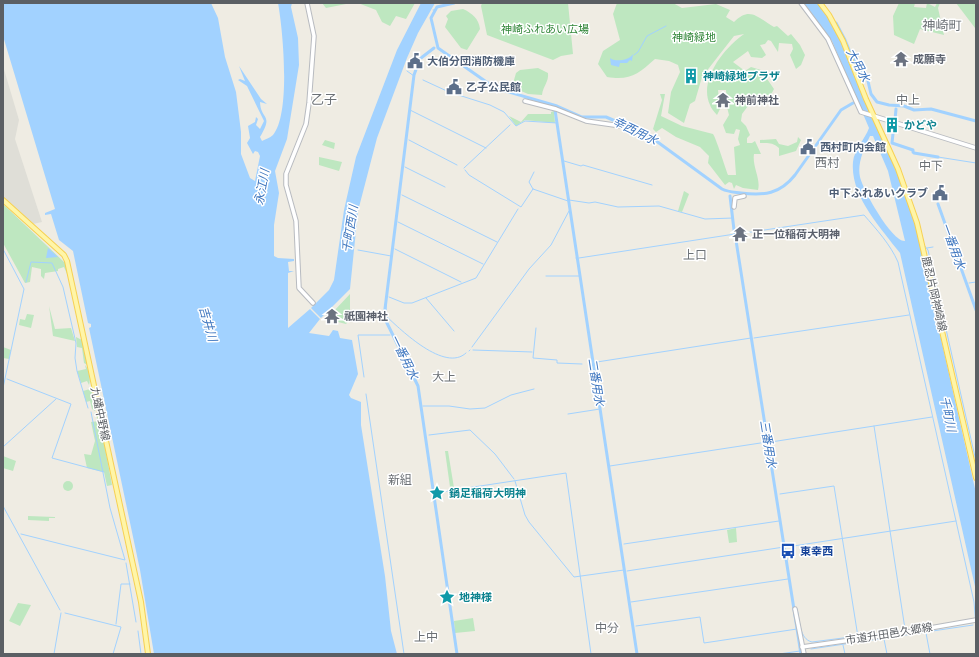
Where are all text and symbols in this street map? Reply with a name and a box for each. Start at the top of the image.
district label: 神崎町 [922,18,962,33]
park label: 神崎ふれあい広場 [501,23,589,36]
park label: 神崎緑地 [672,31,716,44]
water label: 大用水 [843,46,874,86]
temple icon: 成願寺 [892,50,910,68]
public building icon: 大伯分団消防機庫 [406,52,424,70]
place label: 成願寺 [913,53,946,66]
place label: 大伯分団消防機庫 [427,55,515,68]
building icon: 神崎緑地プラザ [682,67,700,85]
place label: 神崎緑地プラザ [703,70,780,83]
public building icon: 乙子公民館 [445,78,463,96]
place label: 乙子公民館 [466,81,521,94]
temple icon: 神前神社 [714,91,732,109]
district label: 乙子 [311,92,337,107]
district label: 中上 [896,93,920,107]
place label: 神前神社 [735,94,779,107]
water label: 幸西用水 [610,114,661,149]
building icon: かどや [883,116,901,134]
place label: かどや [904,119,937,132]
public building icon: 西村町内会館 [799,138,817,156]
place label: 西村町内会館 [820,141,886,154]
district label: 西村 [815,156,840,170]
district label: 中下 [919,159,943,173]
water label: 永江川 [252,166,272,206]
public building icon: 中下ふれあいクラブ [931,184,949,202]
place label: 中下ふれあいクラブ [829,187,928,200]
water label: 千町西川 [339,202,361,254]
water label: 一番用水 [938,221,968,273]
temple icon: 正一位稲荷大明神 [731,225,749,243]
place label: 正一位稲荷大明神 [752,228,840,241]
district label: 上口 [683,248,707,262]
street label: 鹿忍片岡神崎線 [919,255,949,333]
water label: 吉井川 [196,305,220,345]
temple icon: 祇園神社 [323,307,341,325]
place label: 祇園神社 [344,310,388,323]
water label: 一番用水 [387,332,422,383]
water label: 二番用水 [585,357,607,409]
district label: 大上 [432,370,456,384]
street label: 九蟠中野線 [88,386,112,442]
water label: 千町川 [937,395,959,435]
water label: 三番用水 [757,419,779,471]
district label: 新組 [388,473,412,487]
place icon: 鍋足稲荷大明神 [428,484,446,502]
place label: 鍋足稲荷大明神 [449,487,526,500]
bus stop icon: 東幸西 [779,542,797,560]
place label: 東幸西 [800,545,833,558]
place icon: 地神様 [438,588,456,606]
place label: 地神様 [459,591,492,604]
district label: 中分 [595,621,619,635]
street label: 市道升田邑久郷線 [845,621,933,647]
district label: 上中 [414,630,438,644]

